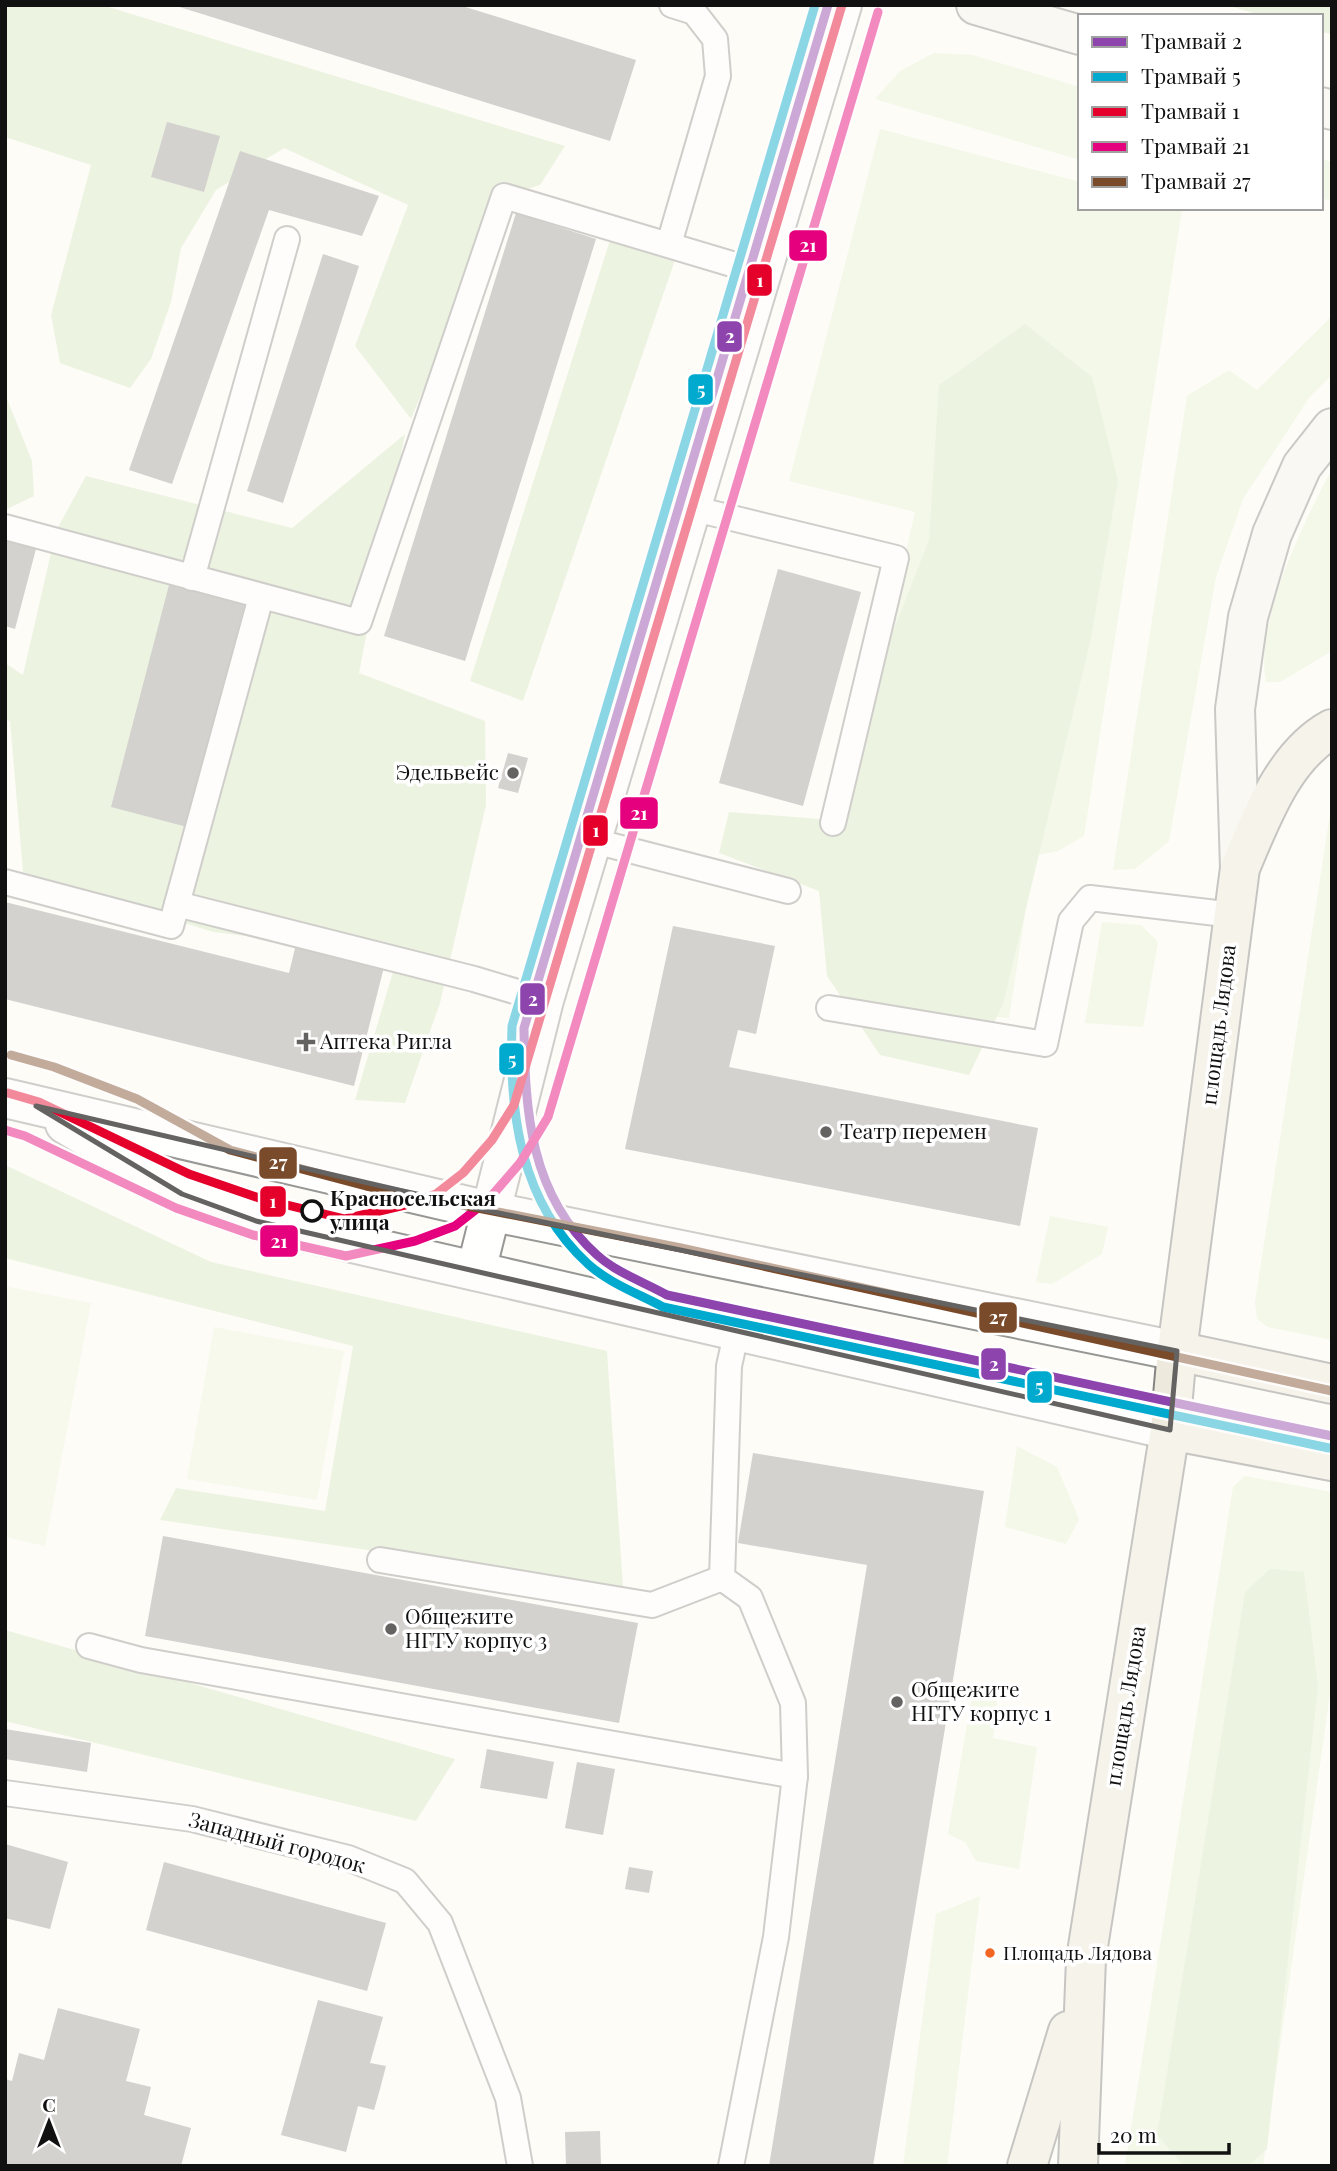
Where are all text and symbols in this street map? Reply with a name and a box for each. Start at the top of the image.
legend [1078,14,1323,210]
text: Трамвай 2 [1141,26,1242,54]
text: Трамвай 5 [1141,61,1241,89]
text: Трамвай 1 [1141,96,1240,124]
text: Трамвай 21 [1141,131,1250,159]
text: Трамвай 27 [1141,166,1251,194]
line badge: 21 [788,229,828,262]
text: 21 [799,231,817,257]
line badge: 1 [746,263,773,297]
text: 1 [756,266,764,292]
line badge: 2 [716,320,743,353]
text: 2 [725,322,735,348]
line badge: 5 [687,373,714,406]
text: 5 [697,375,706,401]
place label: Эдельвейс [396,757,499,785]
marker: Эдельвейс [505,765,521,781]
line badge: 21 [619,796,659,830]
text: 21 [630,799,648,825]
line badge: 1 [582,814,609,847]
text: 1 [592,816,600,842]
street label: площадь Лядова [1193,942,1241,1107]
line badge: 2 [519,982,546,1016]
text: 2 [528,985,538,1011]
place label: Аптека Ригла [319,1026,452,1054]
marker: Аптека Ригла [298,1034,314,1050]
line badge: 5 [498,1042,525,1076]
text: 5 [508,1045,517,1071]
place label: Театр перемен [840,1116,987,1144]
marker: Театр перемен [818,1124,834,1140]
line badge: 27 [258,1146,298,1180]
text: 27 [269,1148,288,1174]
place label: Красносельская улица [329,1183,496,1235]
line badge: 1 [259,1185,287,1218]
text: 1 [269,1187,277,1213]
marker: Красносельская улица [301,1200,323,1222]
line badge: 21 [259,1224,299,1258]
text: 21 [270,1227,288,1253]
line badge: 27 [978,1301,1018,1334]
text: 27 [989,1303,1008,1329]
line badge: 2 [980,1347,1007,1381]
text: 2 [989,1350,999,1376]
line badge: 5 [1026,1370,1053,1404]
text: 5 [1035,1372,1044,1398]
place label: Общежите НГТУ корпус 3 [405,1601,547,1653]
marker: Общежите НГТУ корпус 3 [383,1621,399,1637]
street label: площадь Лядова [1098,1623,1151,1788]
place label: Общежите НГТУ корпус 1 [911,1674,1052,1726]
marker: Общежите НГТУ корпус 1 [889,1694,905,1710]
street label: Западный городок [186,1804,369,1878]
place label: Площадь Лядова [1003,1939,1152,1965]
marker: Площадь Лядова [983,1946,997,1960]
north arrow [14,2087,84,2157]
text: С [42,2091,56,2117]
scale bar [1099,2112,1228,2156]
text: 20 m [1110,2120,1157,2148]

